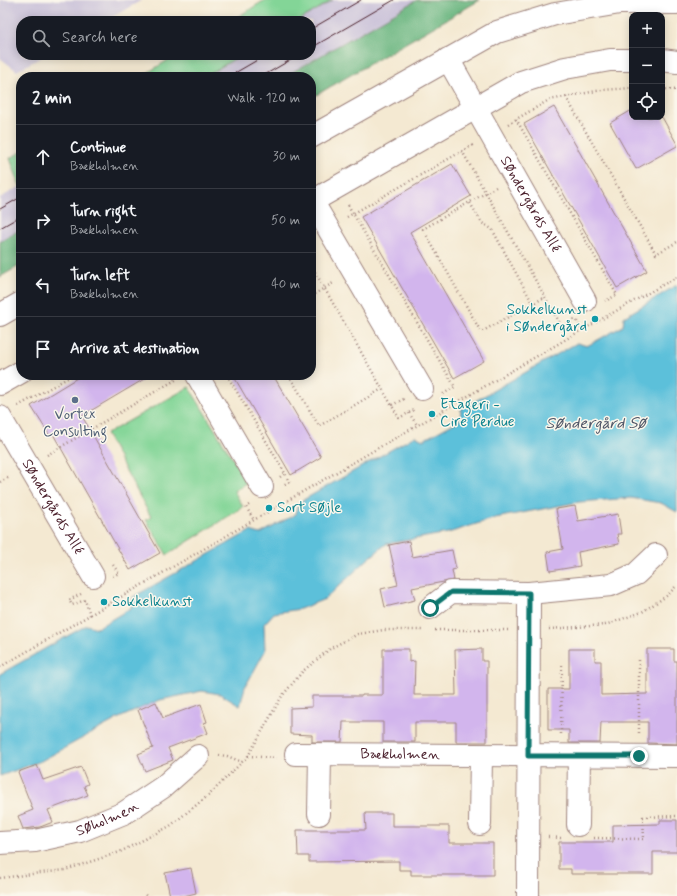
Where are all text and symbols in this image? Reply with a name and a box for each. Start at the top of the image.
map controls [629,12,665,120]
button: + [629,12,665,48]
search box [16,16,316,60]
icon: search [30,27,52,49]
text: Search here [62,28,138,48]
button: − [629,48,665,84]
button: locate [629,84,665,120]
text: 2 min [32,87,72,109]
text: Walk · 120 m [228,90,300,107]
text: Continue [70,138,126,158]
icon: ahead [32,146,54,168]
text: 30 m [273,148,300,165]
street label: Søndergårds Allé [495,153,566,256]
text: Bækholmen [70,158,139,175]
text: Turn right [70,202,137,222]
icon: right [32,210,54,232]
text: 50 m [271,212,300,229]
text: Bækholmen [70,222,139,239]
text: Turn left [70,266,130,286]
icon: left [32,274,54,296]
text: 40 m [271,276,300,293]
text: Bækholmen [70,286,139,303]
place label: Sokkelkunst i Søndergård [506,300,588,337]
marker: Sokkelkunst i Søndergård [590,314,600,324]
icon: arrive [32,338,54,360]
text: Arrive at destination [70,339,199,359]
marker: Vortex Consulting [70,395,80,405]
place label: Etageri - Cire Perdue [440,395,515,432]
place label: Vortex Consulting [43,405,107,443]
marker: Etageri - Cire Perdue [427,409,437,419]
water label: Søndergård Sø [546,413,649,434]
street label: Søndergårds Allé [17,455,88,558]
place label: Sort Søjle [277,498,341,518]
marker: Sort Søjle [264,503,274,513]
place label: Sokkelkunst [112,592,193,612]
marker: Sokkelkunst [99,597,109,607]
route start [421,599,439,617]
street label: Bækholmen [360,744,440,765]
route end [630,747,648,765]
street label: Søholmen [73,796,143,842]

